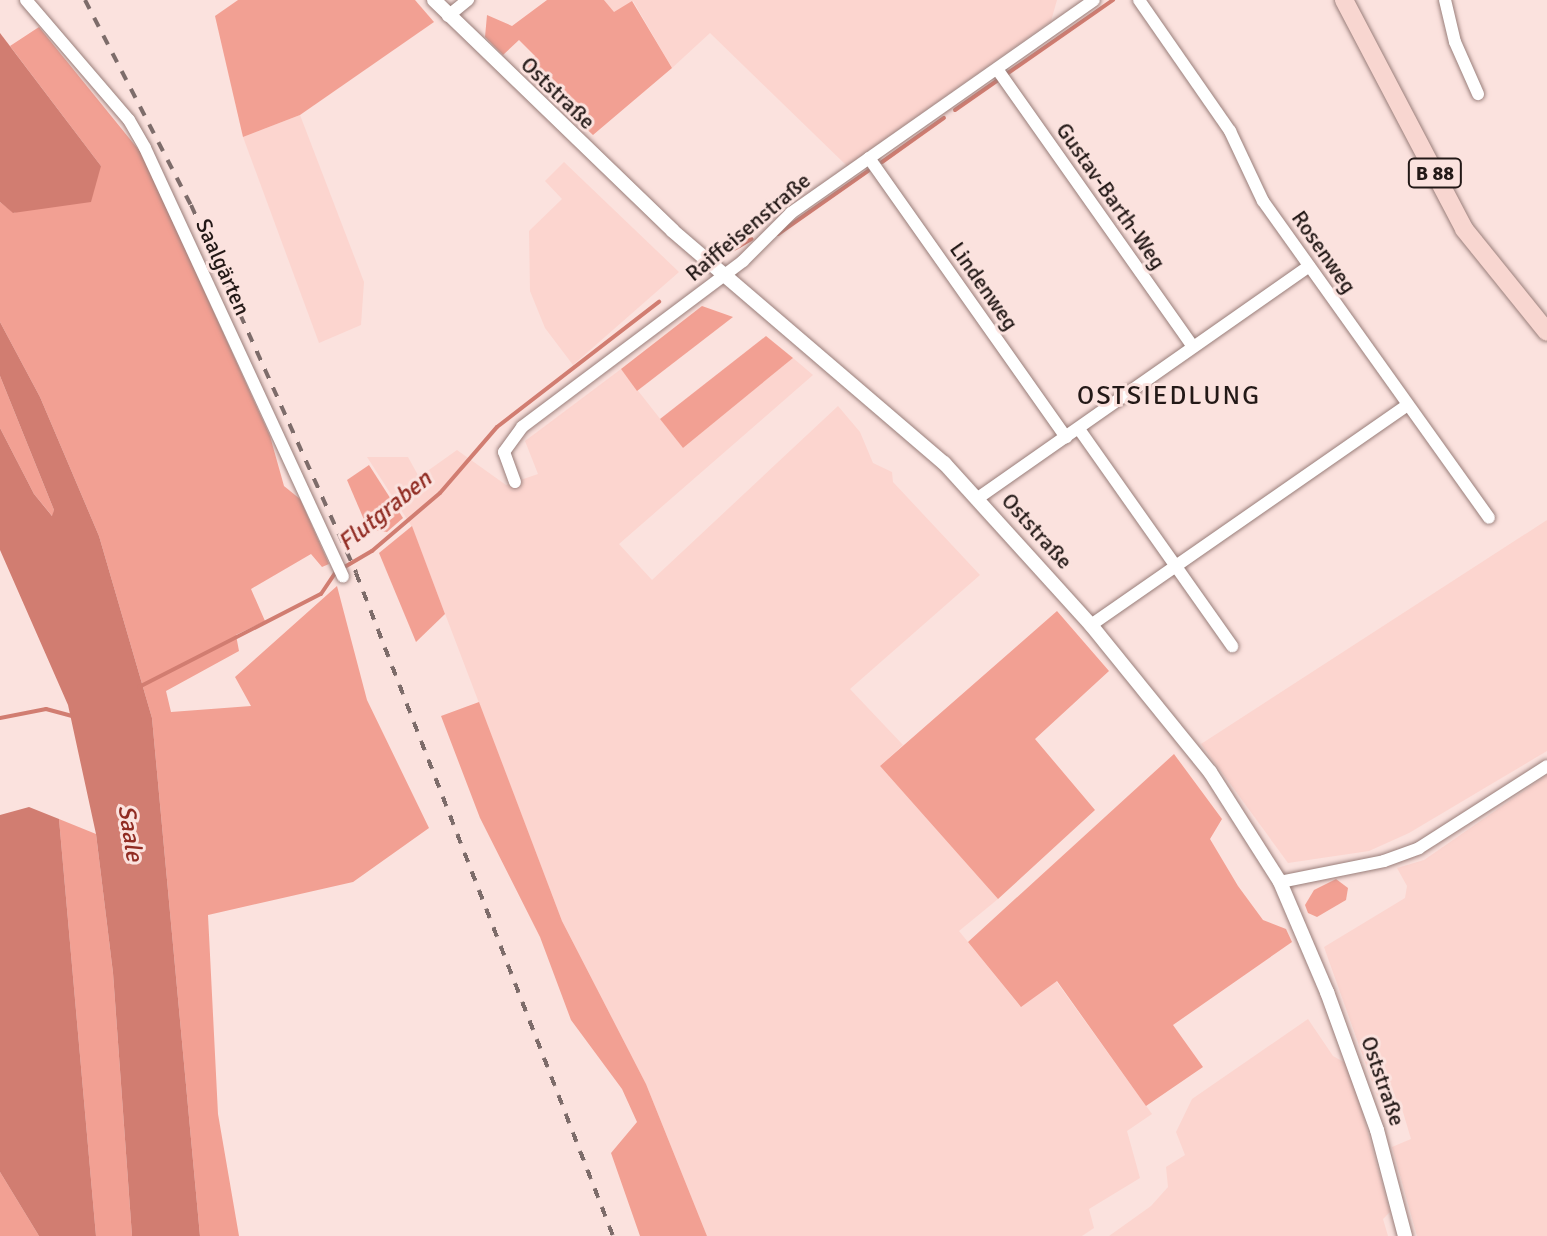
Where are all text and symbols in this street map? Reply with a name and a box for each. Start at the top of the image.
street label: Oststraße [515,51,601,135]
street label: Gustav-Barth-Weg [1051,118,1171,274]
road number: B 88 [1407,157,1463,189]
street label: Raiffeisenstraße [680,167,816,287]
street label: Rosenweg [1286,206,1362,298]
street label: Saalgärten [190,215,256,319]
street label: Lindenweg [944,237,1024,335]
district label: OSTSIEDLUNG [1077,381,1261,413]
water label: Flutgraben [332,465,438,557]
street label: Oststraße [996,488,1078,574]
water label: Saale [111,803,149,863]
street label: Oststraße [1355,1033,1411,1129]

